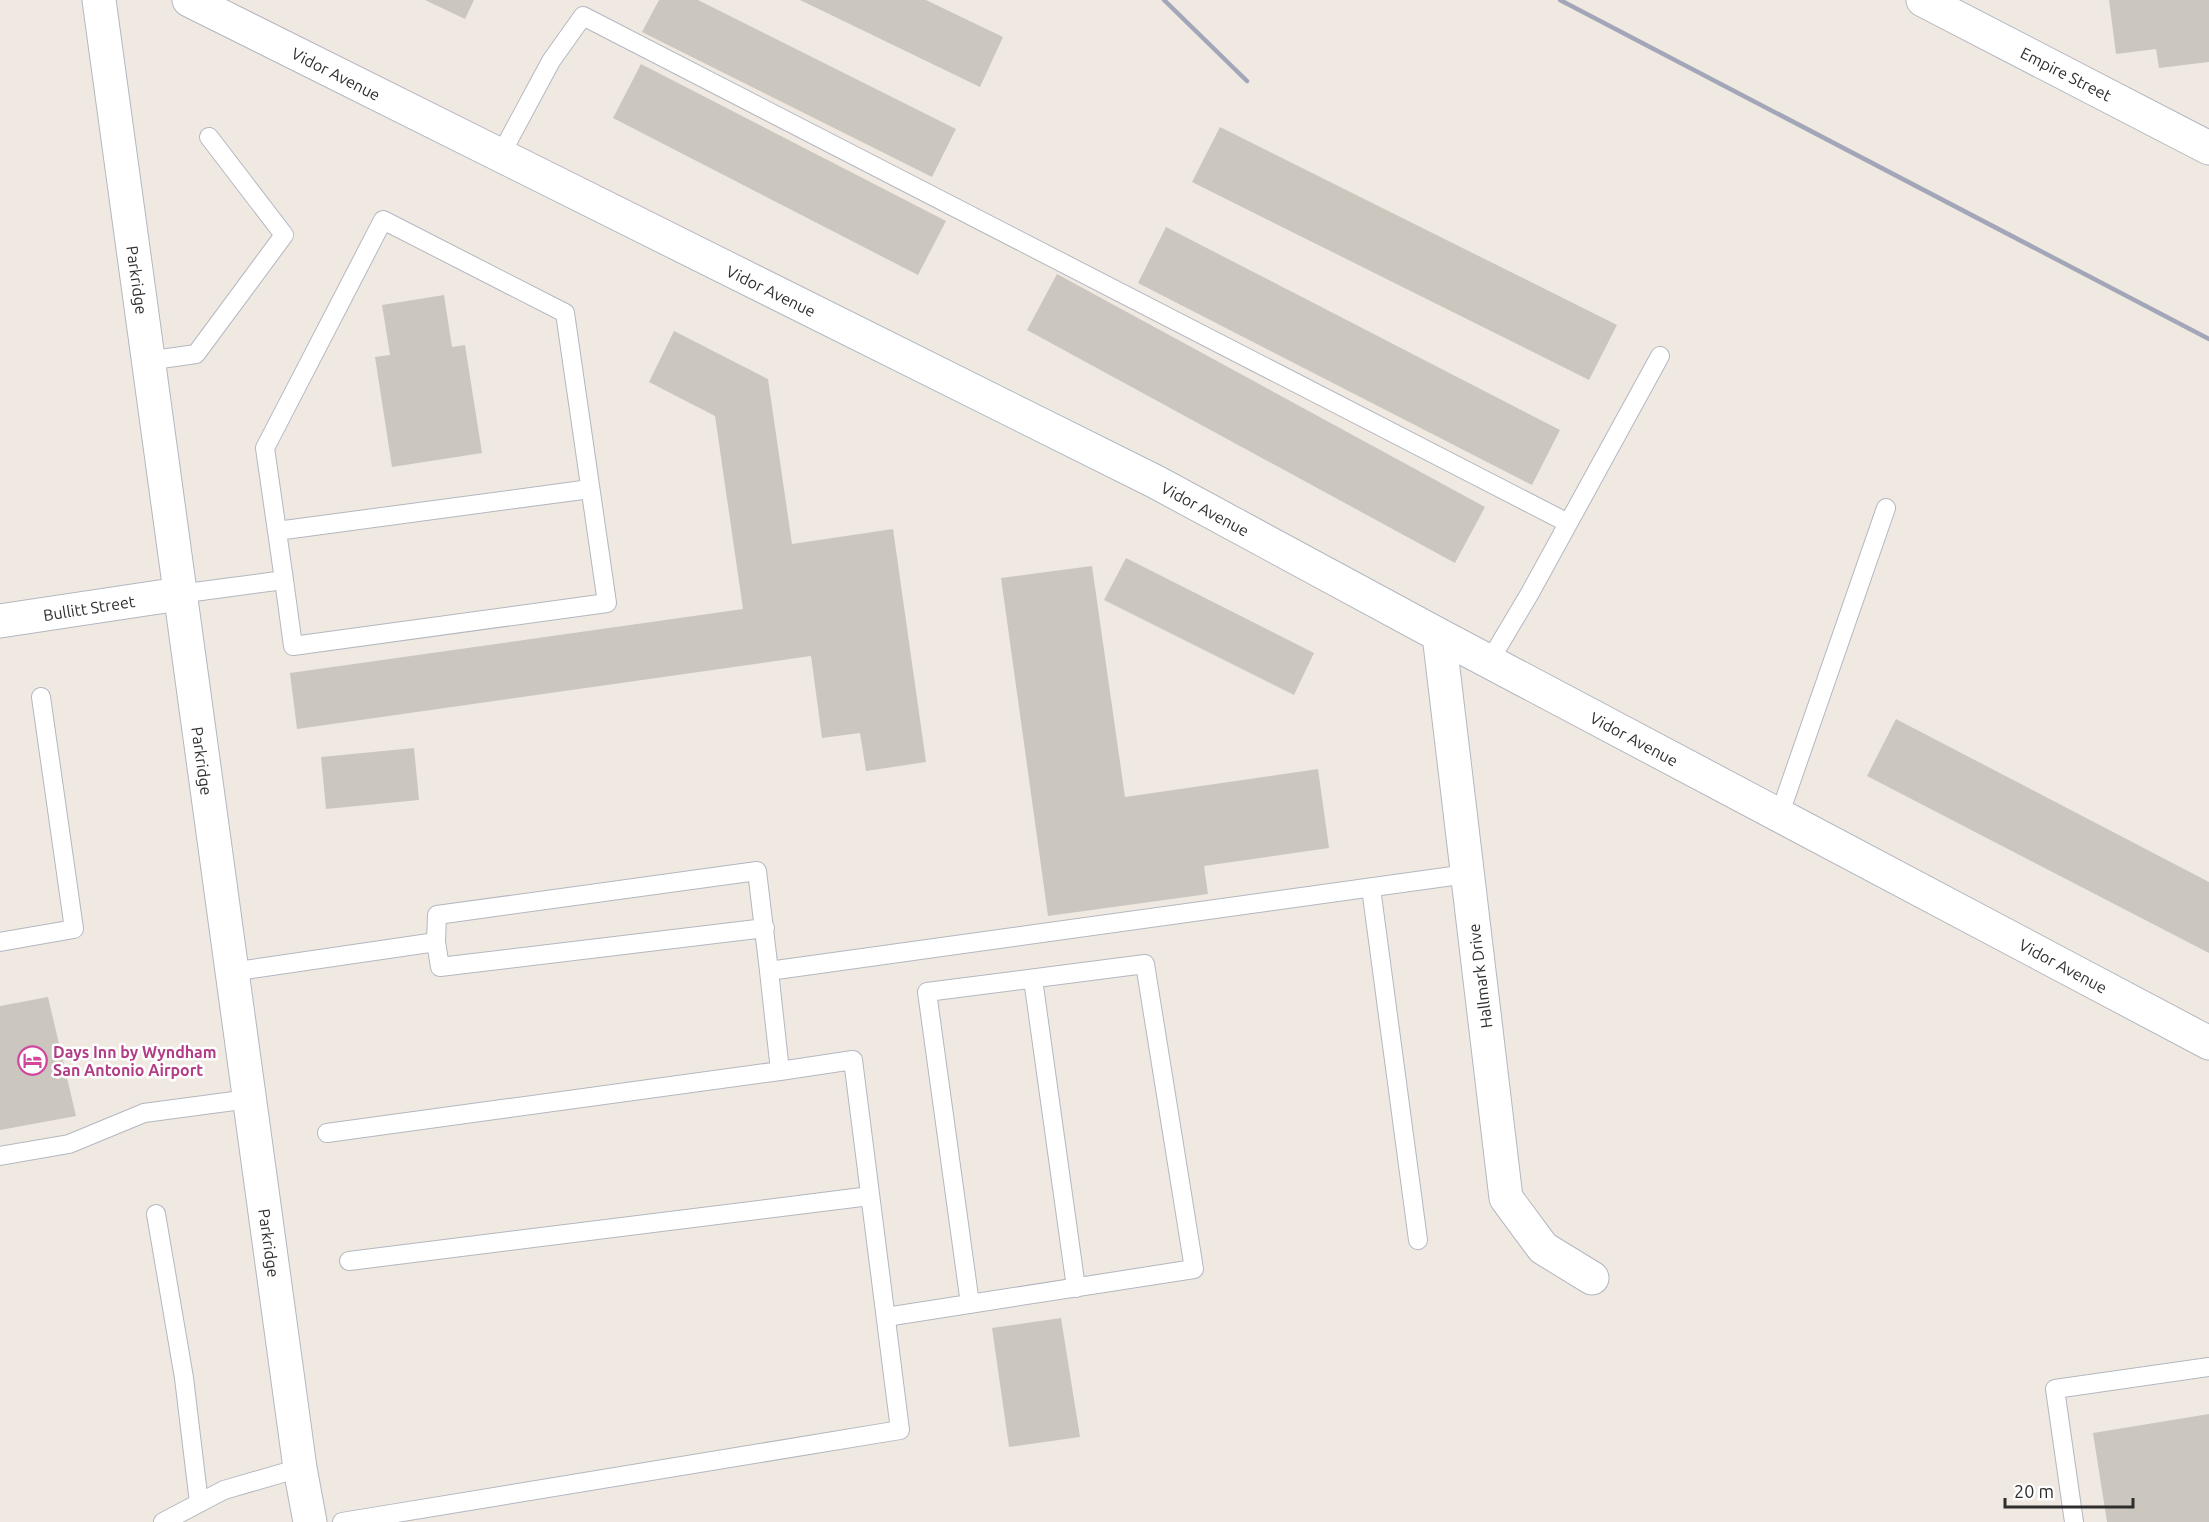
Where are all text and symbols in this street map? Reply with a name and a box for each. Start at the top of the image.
street label: Empire Street [2018,43,2115,105]
street label: Vidor Avenue [289,44,383,104]
street label: Parkridge [123,245,151,315]
street label: Vidor Avenue [723,262,819,320]
street label: Vidor Avenue [1158,478,1252,540]
street label: Bullitt Street [42,592,137,624]
street label: Vidor Avenue [1587,708,1681,770]
street label: Parkridge [188,726,216,796]
street label: Hallmark Drive [1465,923,1495,1029]
street label: Vidor Avenue [2016,935,2110,997]
place label: Days Inn by Wyndham San Antonio Airport [53,1043,217,1079]
hotel icon: Days Inn by Wyndham San Antonio Airport [16,1045,48,1077]
street label: Parkridge [255,1208,283,1278]
scale bar [2005,1471,2132,1509]
text: 20 m [2014,1481,2054,1501]

